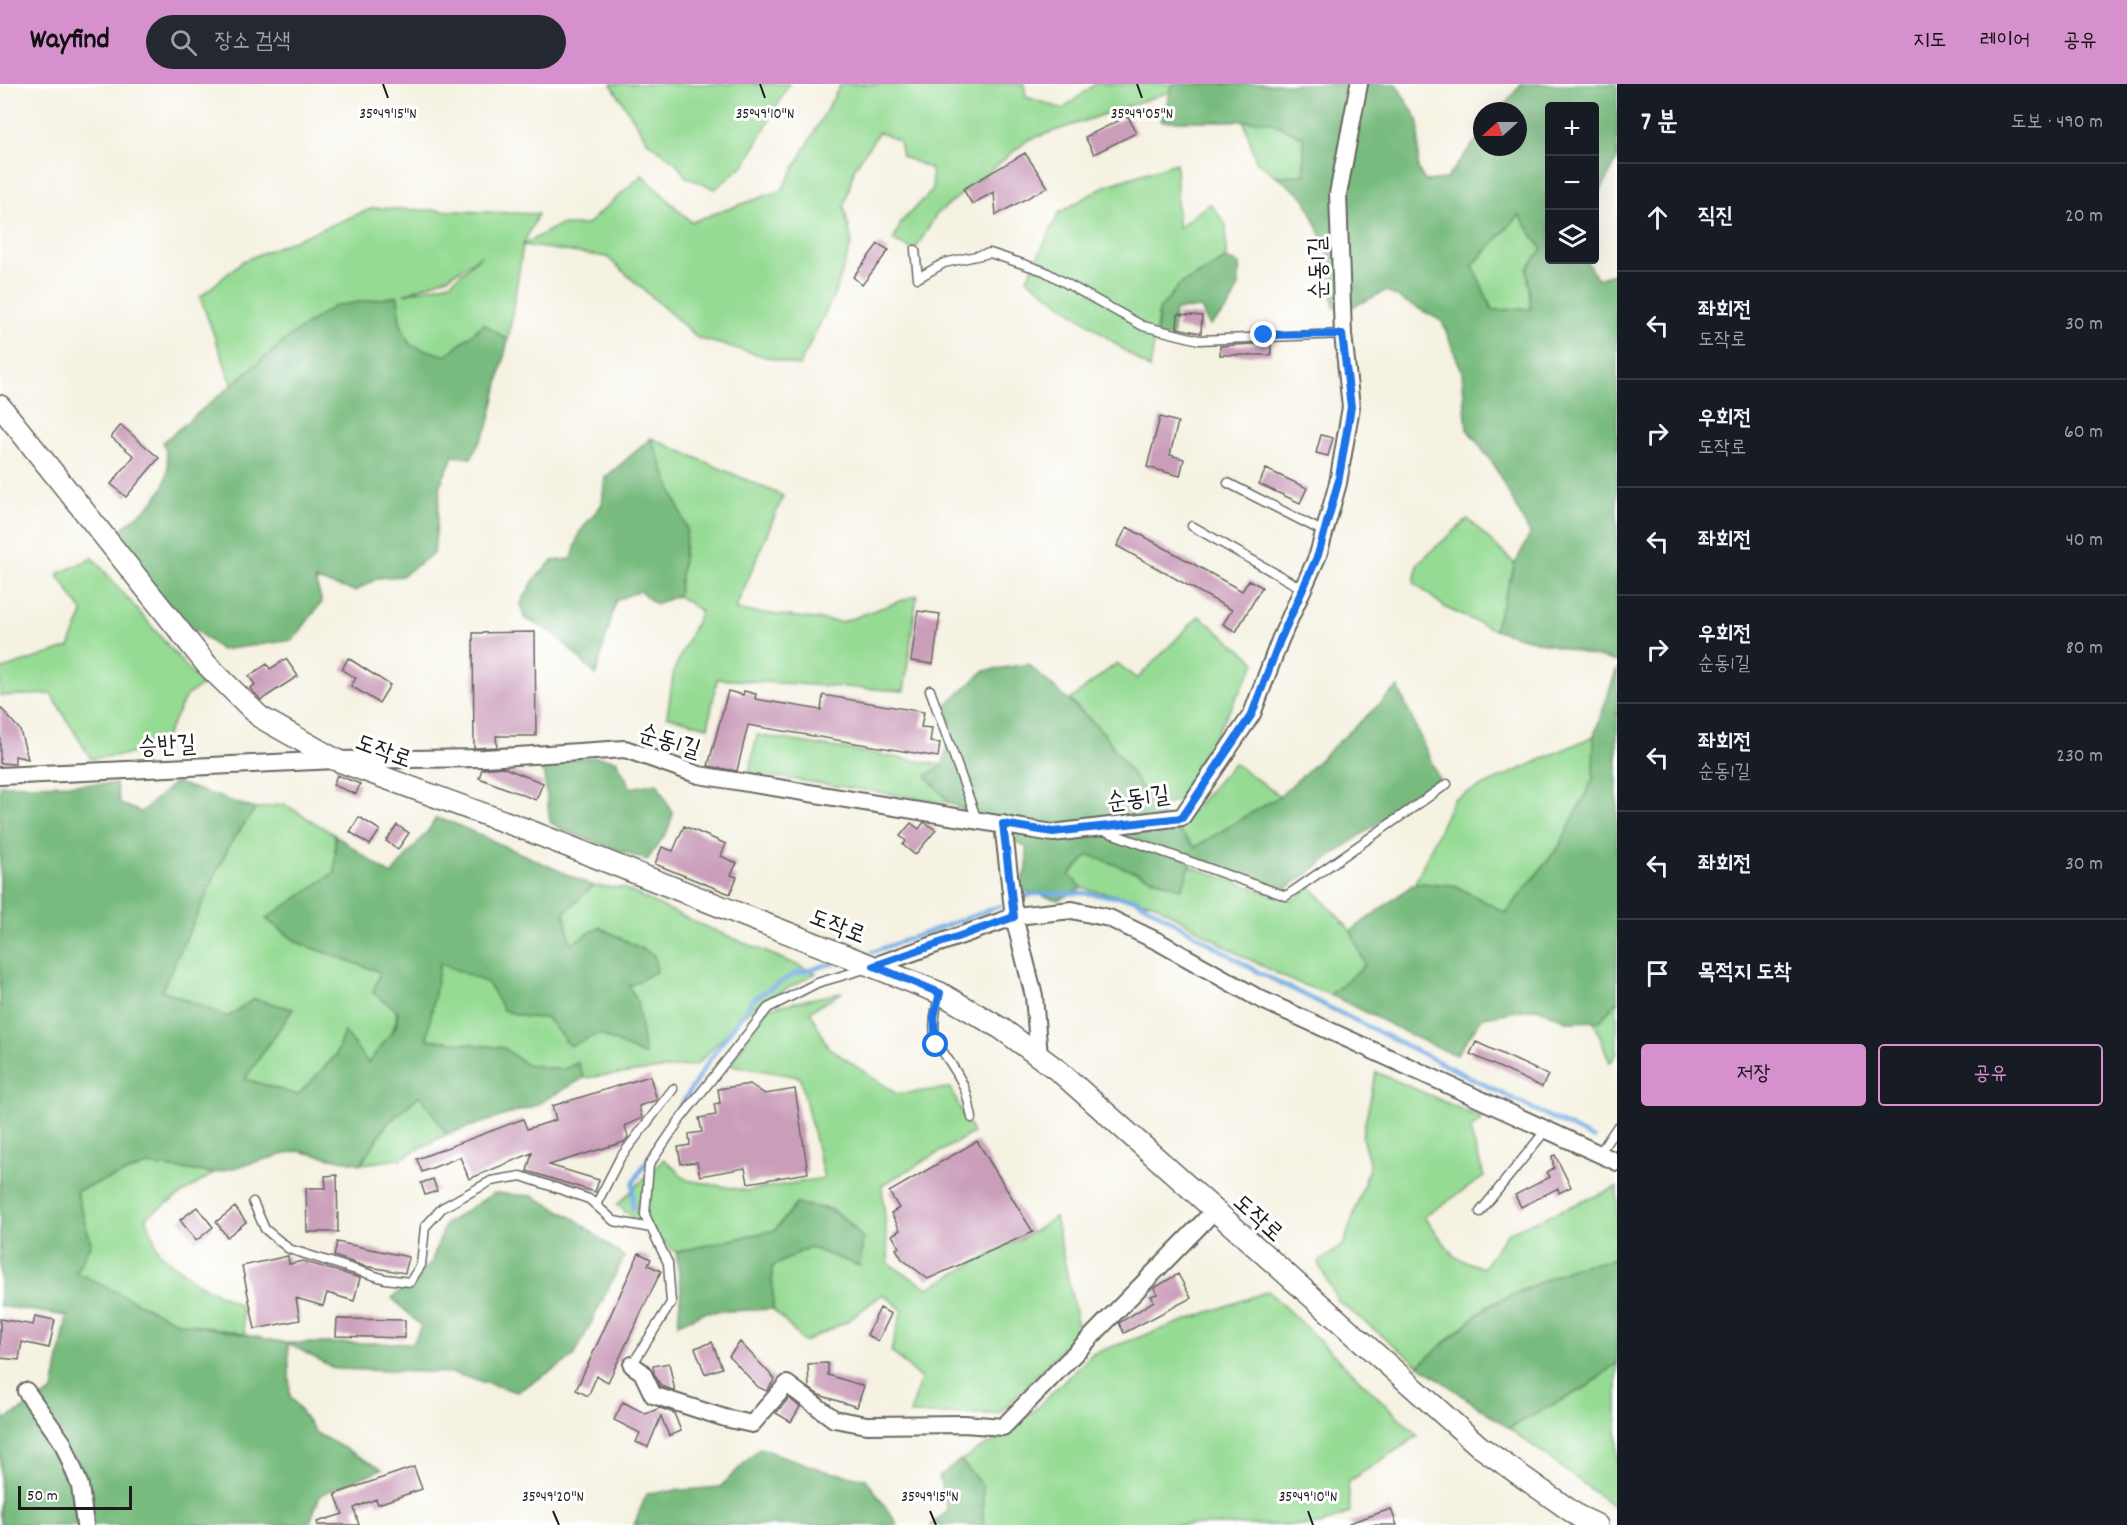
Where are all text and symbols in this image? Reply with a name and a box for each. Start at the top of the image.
search box [146,15,566,69]
text: Wayfind [30,22,110,62]
icon: search [167,26,200,59]
text: 장소 검색 [215,27,290,58]
text: 지도 [1913,27,1947,57]
text: 레이어 [1980,27,2030,57]
text: 공유 [2063,27,2097,57]
north arrow [1473,102,1527,156]
map controls [1545,102,1599,264]
button: + [1545,102,1599,156]
text: 35°49'15"N [359,104,417,126]
text: 35°49'10"N [736,104,794,126]
text: 35°49'05"N [1111,104,1173,126]
text: 7 분 [1641,105,1678,142]
text: 도보 · 490 m [2010,109,2103,137]
button: − [1545,156,1599,210]
icon: ahead [1641,201,1674,234]
text: 직진 [1698,202,1733,233]
text: 20 m [2065,203,2103,231]
button: layers [1545,210,1599,264]
street label: 순동1길 [1302,236,1338,300]
text: 좌회전 [1698,296,1751,327]
icon: left [1641,309,1674,342]
text: 30 m [2065,311,2103,339]
route end [1250,321,1276,347]
text: 도작로 [1698,327,1746,355]
text: 우회전 [1698,404,1751,435]
icon: right [1641,417,1674,450]
text: 60 m [2064,419,2103,447]
text: 도작로 [1698,435,1746,463]
icon: left [1641,525,1674,558]
text: 좌회전 [1698,526,1751,557]
text: 40 m [2065,527,2103,555]
text: 우회전 [1698,620,1751,651]
icon: right [1641,633,1674,666]
text: 80 m [2066,635,2103,663]
text: 순동1길 [1698,651,1751,679]
street label: 순동1길 [634,717,704,768]
street label: 도작로 [350,727,416,779]
text: 좌회전 [1698,728,1751,759]
street label: 승반길 [137,729,197,765]
icon: left [1641,741,1674,774]
text: 230 m [2056,743,2103,771]
text: 순동1길 [1698,759,1751,787]
street label: 순동1길 [1105,779,1172,821]
icon: left [1641,849,1674,882]
text: 좌회전 [1698,850,1751,881]
text: 30 m [2065,851,2103,879]
street label: 도작로 [804,902,870,954]
icon: arrive [1641,957,1674,990]
text: 목적지 도착 [1698,958,1792,989]
route start [922,1031,948,1057]
button: 저장 [1641,1044,1866,1106]
button: 공유 [1878,1044,2103,1106]
street label: 도작로 [1224,1187,1290,1251]
scale bar [18,1483,132,1510]
text: 50 m [27,1485,58,1508]
text: 35°49'20"N [522,1487,584,1509]
text: 35°49'15"N [901,1487,959,1509]
text: 35°49'10"N [1279,1487,1337,1509]

